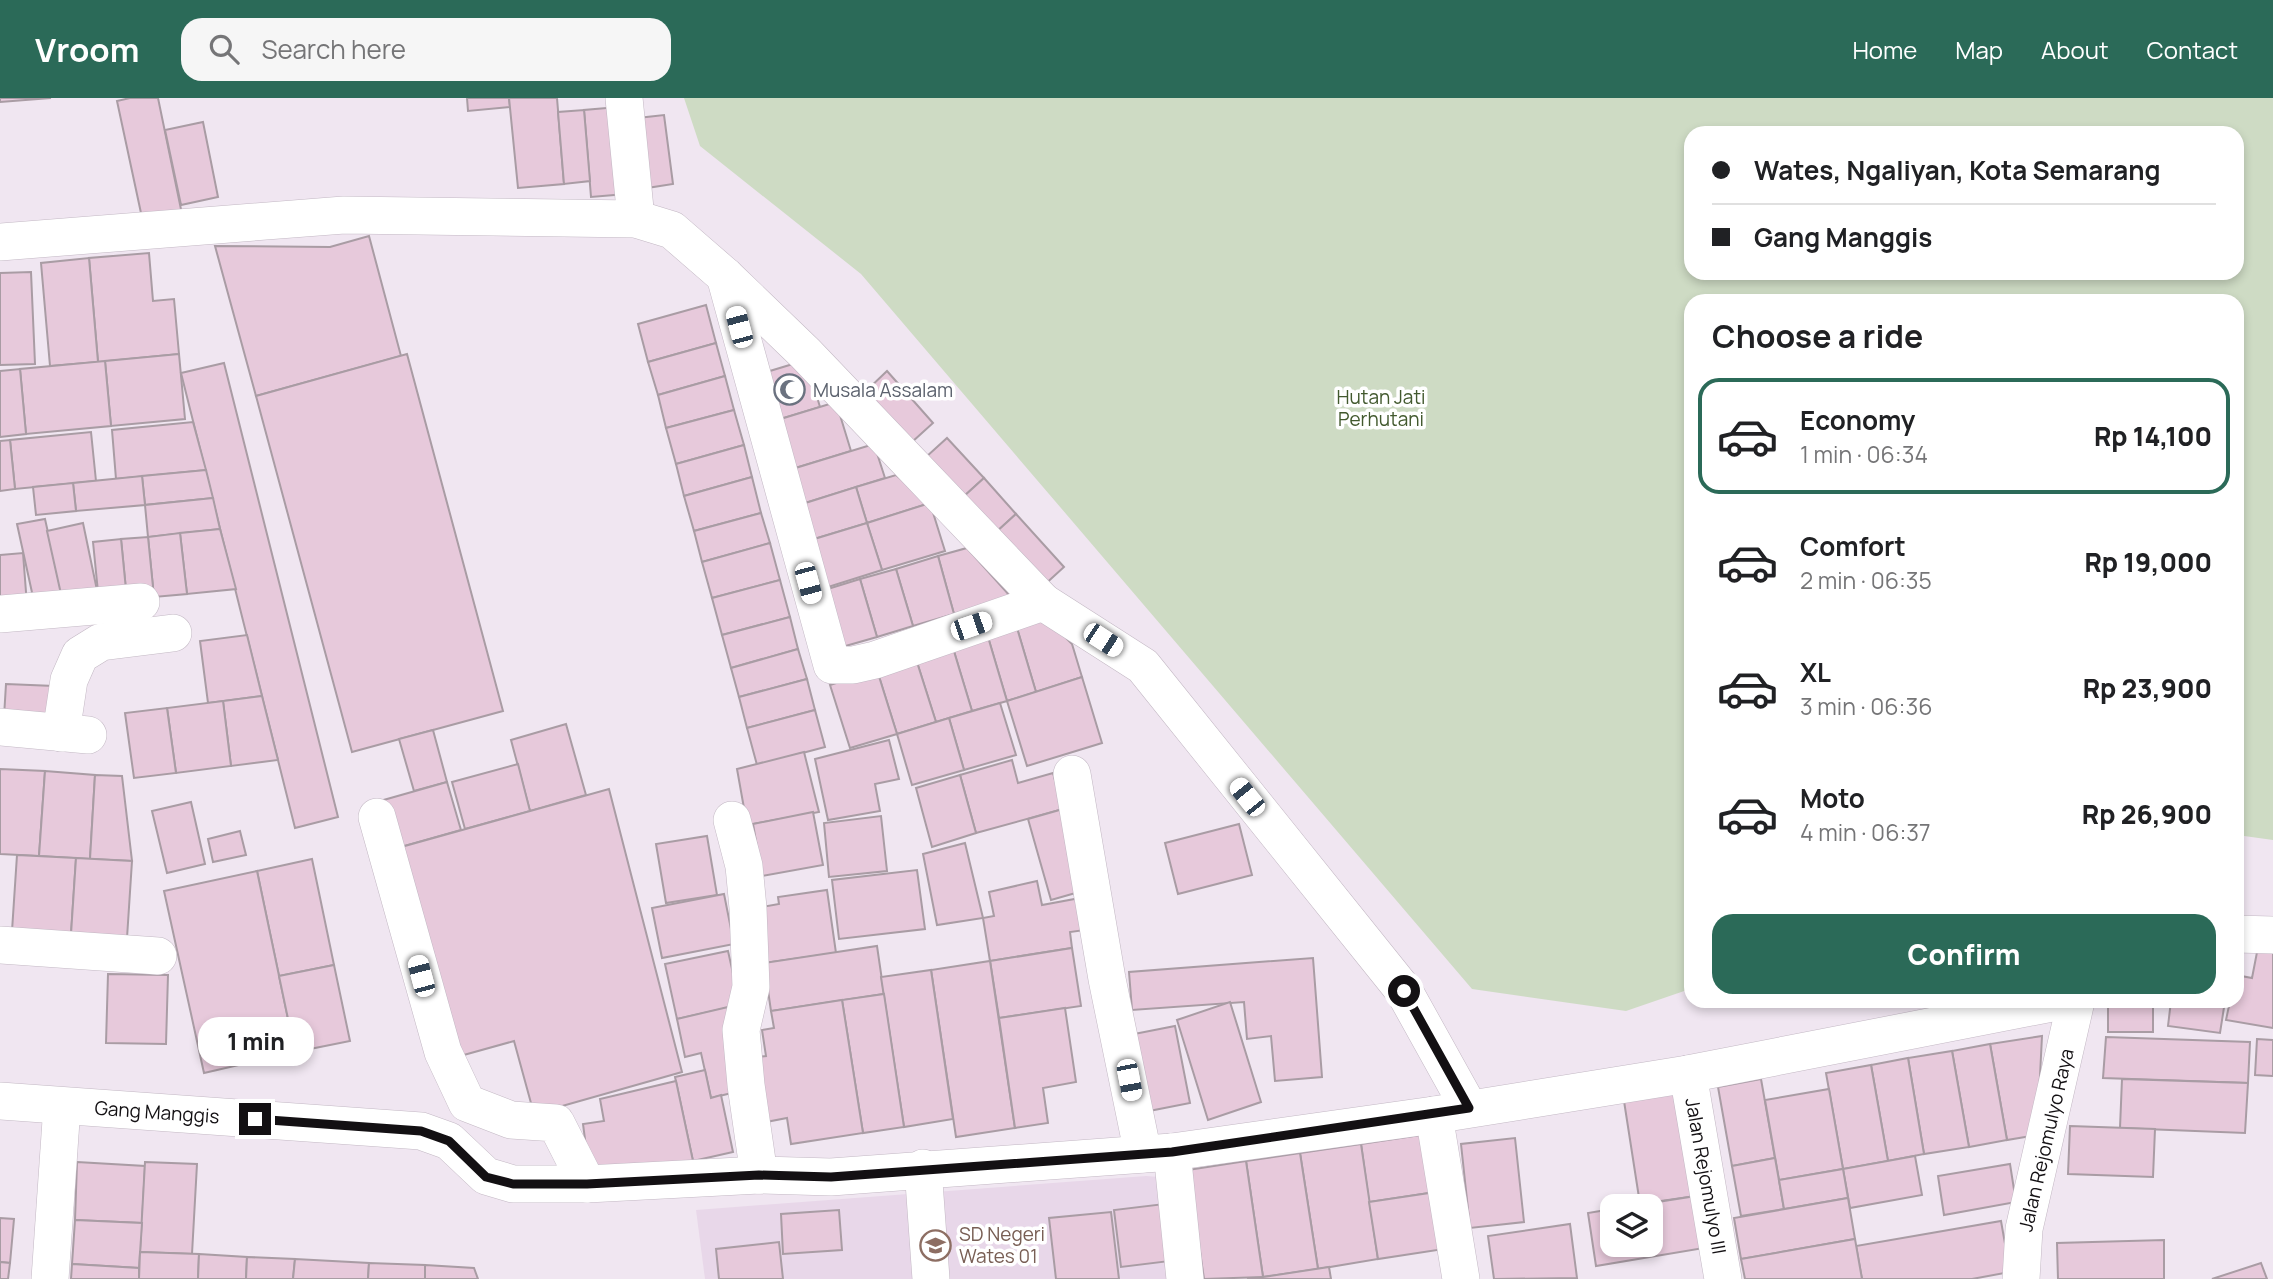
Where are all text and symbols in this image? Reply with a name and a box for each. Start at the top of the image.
search box [181,18,671,81]
text: Vroom [35,27,139,72]
icon: search [205,30,243,68]
text: Search here [261,31,406,67]
text: Home [1852,33,1917,66]
text: Map [1955,33,2003,66]
text: About [2041,33,2109,66]
text: Contact [2147,33,2238,66]
text: Wates, Ngaliyan, Kota Semarang [1754,152,2160,188]
text: Gang Manggis [1754,219,1932,255]
car [724,304,755,350]
text: Choose a ride [1712,314,1923,358]
mosque icon: Musala Assalam [773,373,807,407]
place label: Musala Assalam [813,377,953,403]
park label: Hutan Jati Perhutani [1337,384,1425,432]
text: Economy [1800,402,1915,438]
icon: car [1716,405,1779,468]
text: Rp 14,100 [2094,418,2212,454]
text: 1 min · 06:34 [1800,438,1928,470]
text: Comfort [1800,528,1906,564]
icon: car [1716,531,1779,594]
text: Rp 19,000 [2084,544,2212,580]
car [793,560,824,606]
text: 2 min · 06:35 [1800,564,1932,596]
car [948,609,995,643]
car [1080,620,1127,660]
text: XL [1800,654,1831,690]
icon: car [1716,657,1779,720]
text: Rp 23,900 [2083,670,2212,706]
text: 3 min · 06:36 [1800,690,1932,722]
car [1226,774,1269,820]
text: Moto [1800,780,1865,816]
icon: car [1716,783,1779,846]
text: Rp 26,900 [2082,796,2212,832]
text: 4 min · 06:37 [1800,816,1931,848]
button: Confirm [1712,914,2216,994]
car [406,953,437,999]
route start [1388,975,1420,1007]
callout: 1 min [197,1018,313,1066]
text: 1 min [227,1025,285,1057]
street label: Jalan Rejomulyo Raya [2012,1046,2080,1234]
car [1115,1057,1144,1103]
street label: Gang Manggis [94,1095,220,1129]
street label: Jalan Rejomulyo III [1679,1096,1733,1256]
route end [239,1103,271,1135]
map controls [1600,1194,1663,1257]
button: layers [1600,1194,1663,1257]
place label: SD Negeri Wates 01 [959,1221,1045,1269]
school or university icon: SD Negeri Wates 01 [919,1228,953,1262]

